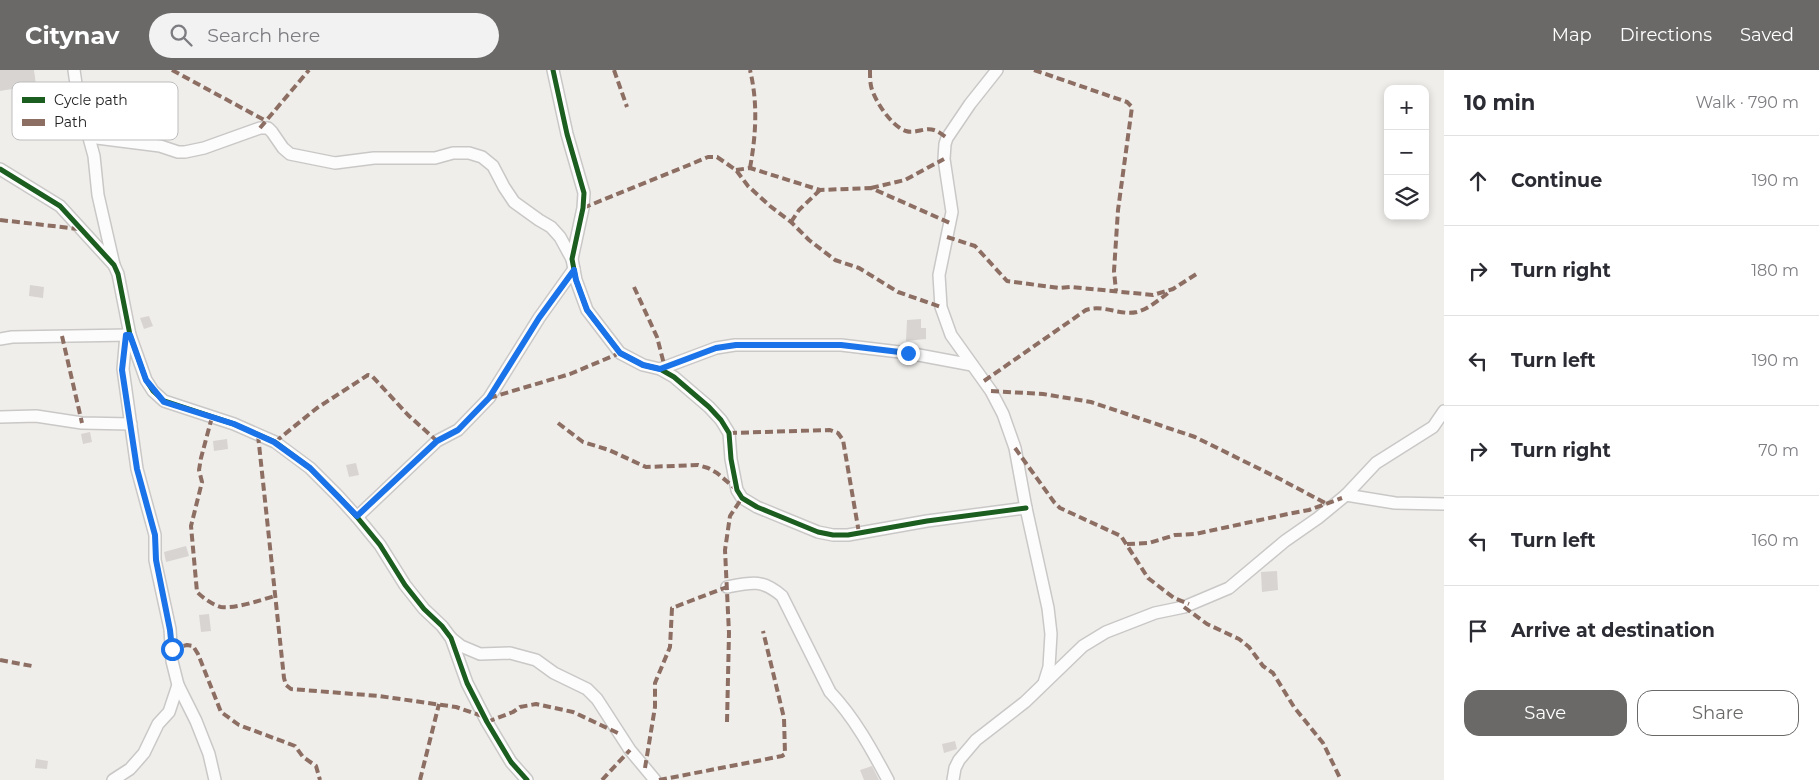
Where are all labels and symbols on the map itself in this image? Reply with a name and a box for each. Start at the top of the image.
legend [12,82,178,140]
text: Cycle path [54,91,128,109]
text: Path [54,113,87,131]
route end [897,342,920,365]
route start [161,638,184,661]

